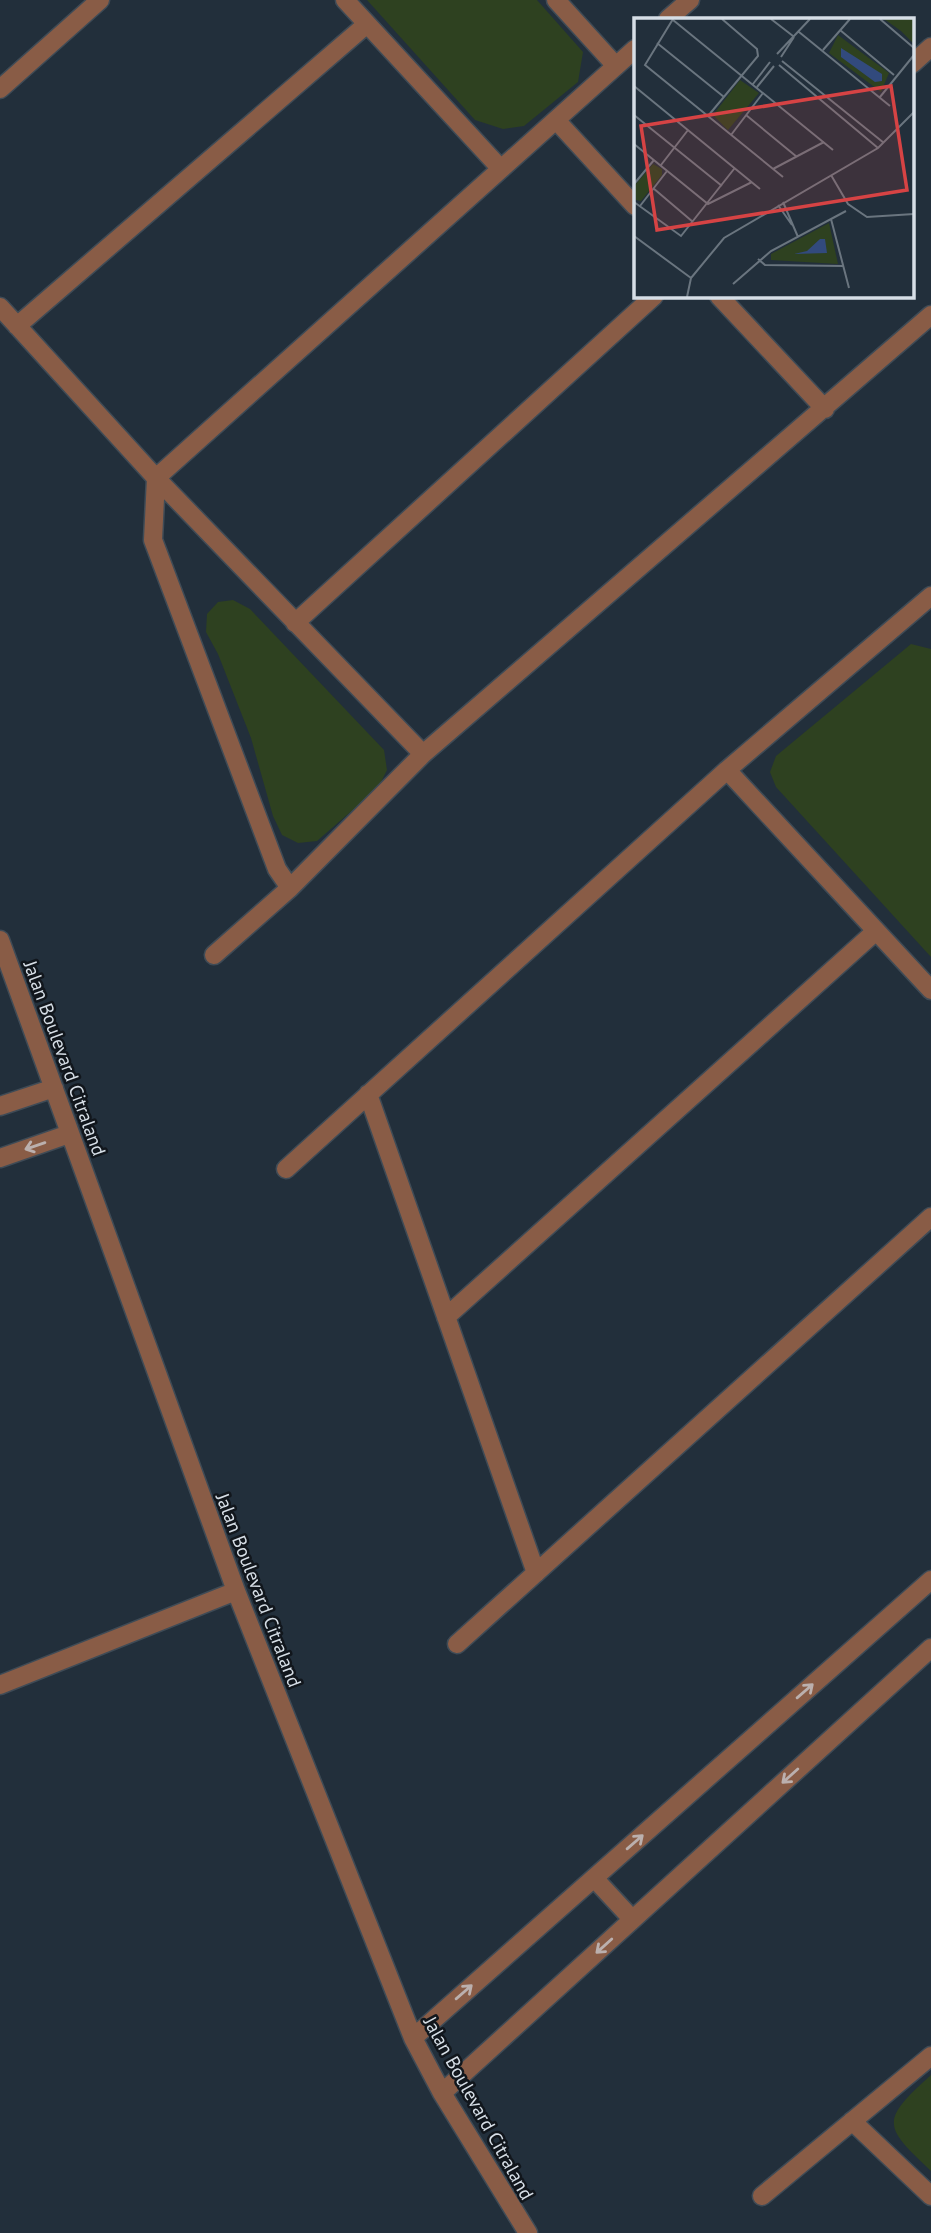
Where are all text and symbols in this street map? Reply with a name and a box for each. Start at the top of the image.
inset map [634,18,914,298]
street label: Jalan Boulevard Citraland [18,956,111,1159]
one-way arrow [24,1141,46,1153]
street label: Jalan Boulevard Citraland [211,1489,307,1690]
one-way arrow [796,1683,814,1699]
one-way arrow [781,1768,799,1784]
one-way arrow [625,1834,643,1850]
one-way arrow [595,1937,613,1953]
one-way arrow [455,1984,473,2000]
street label: Jalan Boulevard Citraland [418,2011,539,2204]

